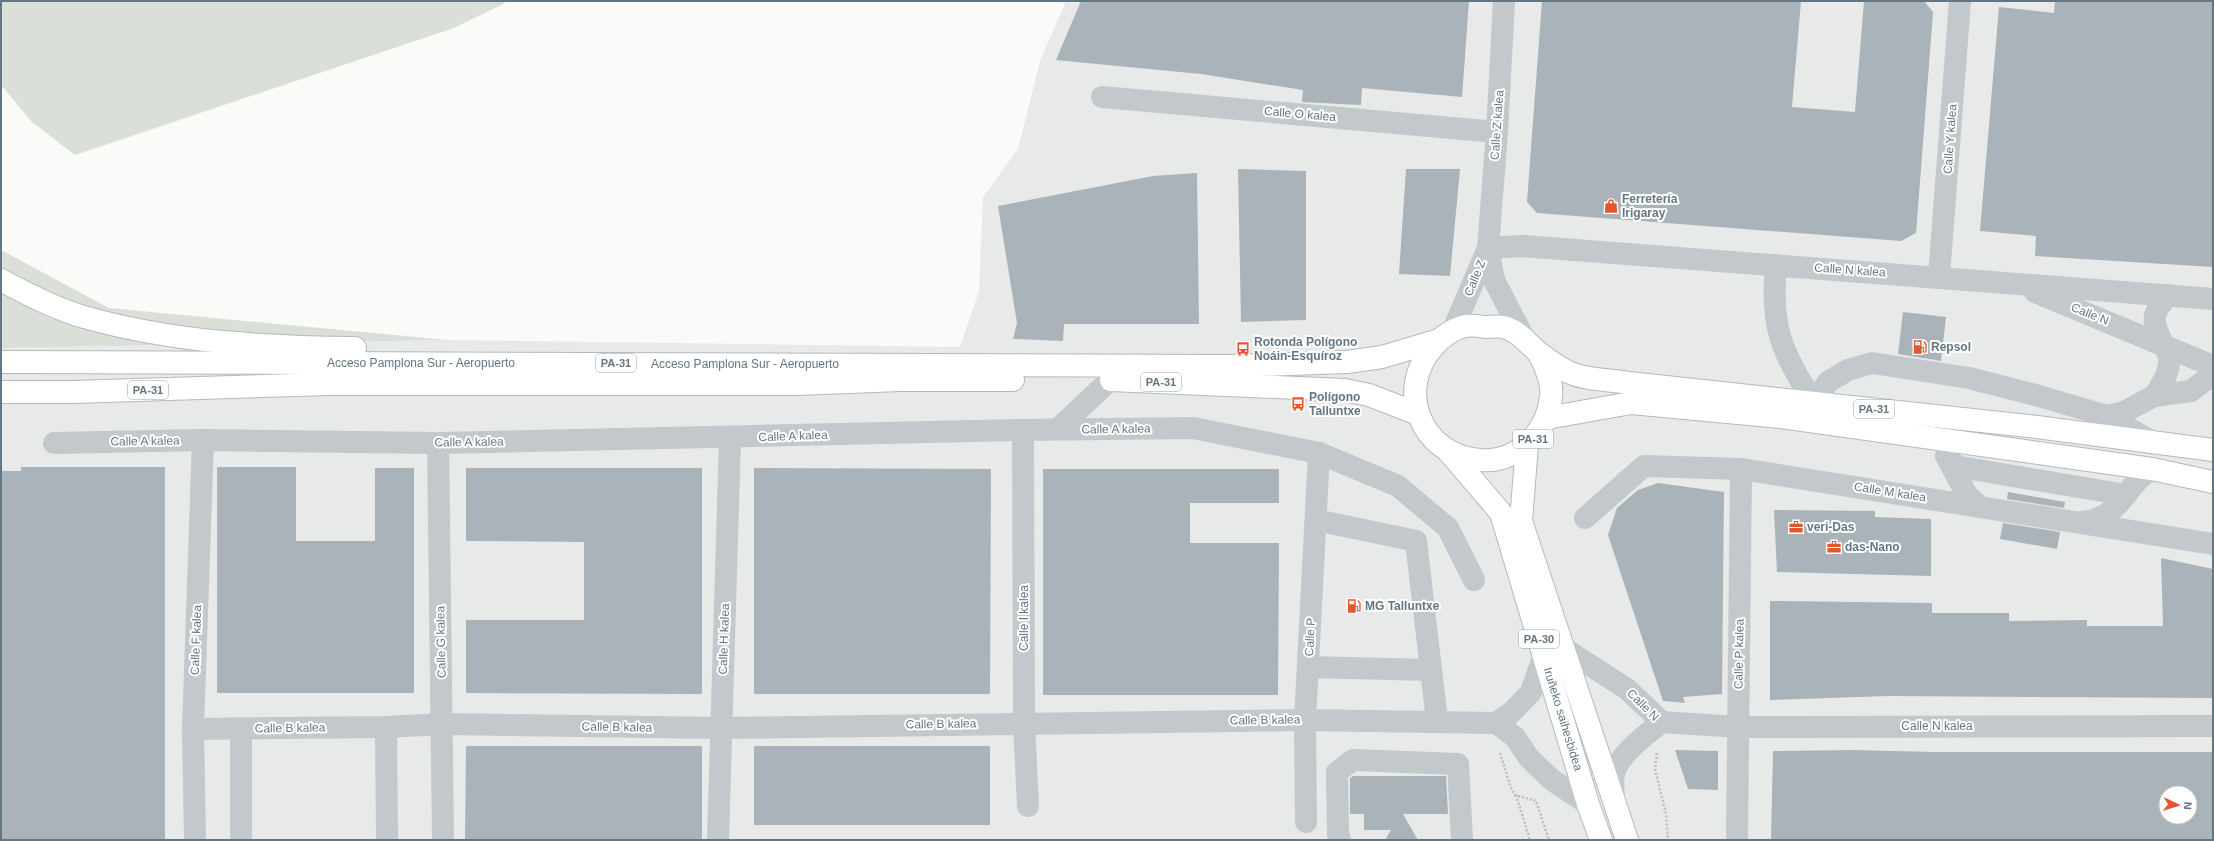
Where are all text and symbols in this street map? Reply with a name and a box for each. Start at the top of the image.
street label: Calle Z kalea [1488,89,1506,160]
street label: Calle Y kalea [1941,103,1959,175]
street label: Calle O kalea [1264,104,1337,124]
place label: Ferretería Irigaray [1622,192,1678,220]
shop icon: Ferretería Irigaray [1603,198,1619,214]
street label: Calle Z [1461,258,1489,298]
street label: Calle N kalea [1814,261,1886,279]
street label: Calle N [2069,300,2111,328]
place label: Rotonda Polígono Noáin-Esquíroz [1254,335,1357,363]
fuel station icon: Repsol [1912,339,1928,355]
place label: Repsol [1931,340,1971,354]
bus stop icon: Rotonda Polígono Noáin-Esquíroz [1235,341,1251,357]
road number: PA-31 [596,354,636,372]
street label: Acceso Pamplona Sur - Aeropuerto [327,356,515,370]
street label: Acceso Pamplona Sur - Aeropuerto [651,357,839,371]
road number: PA-31 [1141,373,1181,391]
road number: PA-31 [128,381,168,399]
place label: Polígono Talluntxe [1309,390,1361,418]
bus stop icon: Polígono Talluntxe [1290,396,1306,412]
road number: PA-31 [1854,400,1894,418]
street label: Calle A kalea [1081,421,1151,437]
street label: Calle A kalea [758,428,828,444]
road number: PA-31 [1513,430,1553,448]
street label: Calle A kalea [110,433,180,449]
street label: Calle A kalea [434,434,504,450]
street label: Calle M kalea [1853,479,1927,505]
office icon: veri-Das [1788,519,1804,535]
place label: veri-Das [1807,520,1855,534]
office icon: das-Nano [1826,539,1842,555]
place label: das-Nano [1845,540,1900,554]
street label: Calle I kalea [1017,585,1031,651]
fuel station icon: MG Talluntxe [1346,598,1362,614]
place label: MG Talluntxe [1365,599,1440,613]
street label: Calle H kalea [716,603,732,675]
street label: Calle F kalea [188,604,204,675]
street label: Calle G kalea [433,606,449,678]
street label: Calle P [1302,617,1318,657]
street label: Calle P kalea [1731,618,1747,689]
road number: PA-30 [1519,630,1559,648]
street label: Iruñeko saihesbidea [1541,666,1585,773]
street label: Calle N [1624,686,1662,724]
street label: Calle B kalea [1230,712,1301,728]
street label: Calle B kalea [906,716,977,732]
street label: Calle B kalea [582,719,653,735]
street label: Calle N kalea [1901,719,1973,733]
street label: Calle B kalea [255,720,326,736]
north arrow [2158,785,2198,825]
text: N [2182,801,2194,810]

